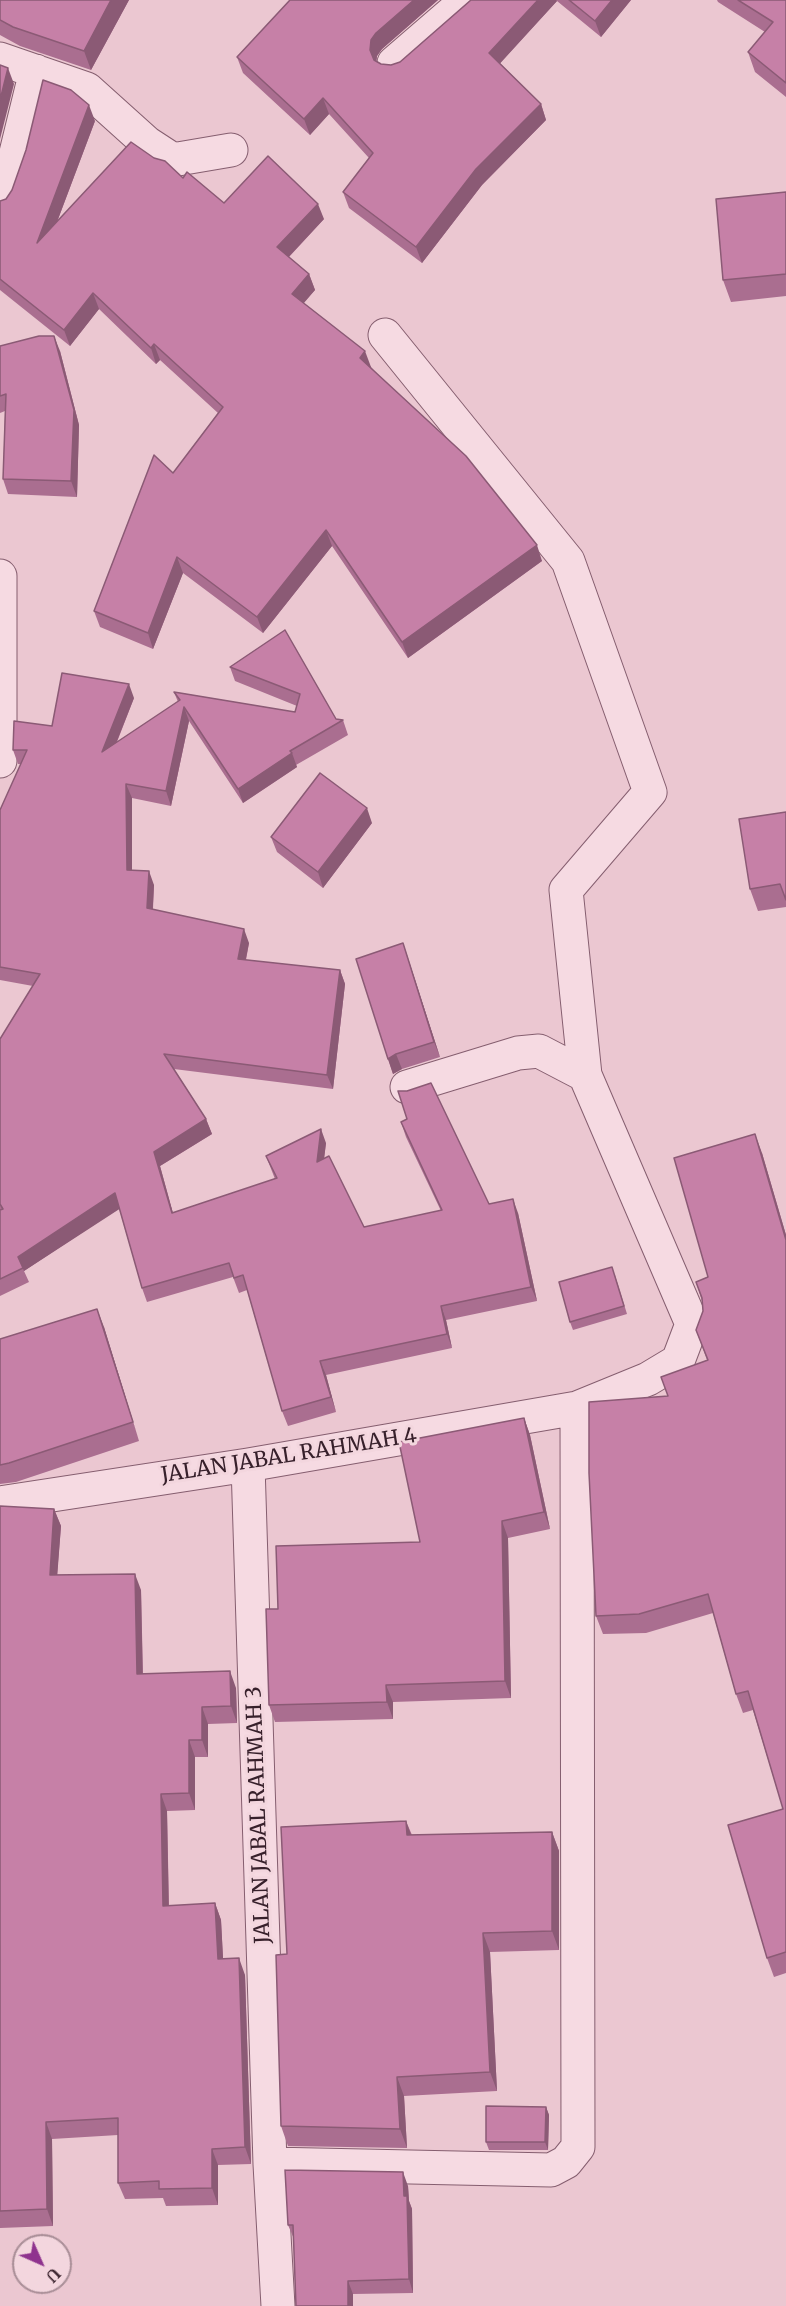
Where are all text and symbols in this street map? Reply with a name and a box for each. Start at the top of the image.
street label: JALAN JABAL RAHMAH 4 [159,1423,419,1489]
street label: JALAN JABAL RAHMAH 3 [242,1686,276,1944]
north arrow [12,2234,72,2294]
text: U [42,2264,65,2287]

